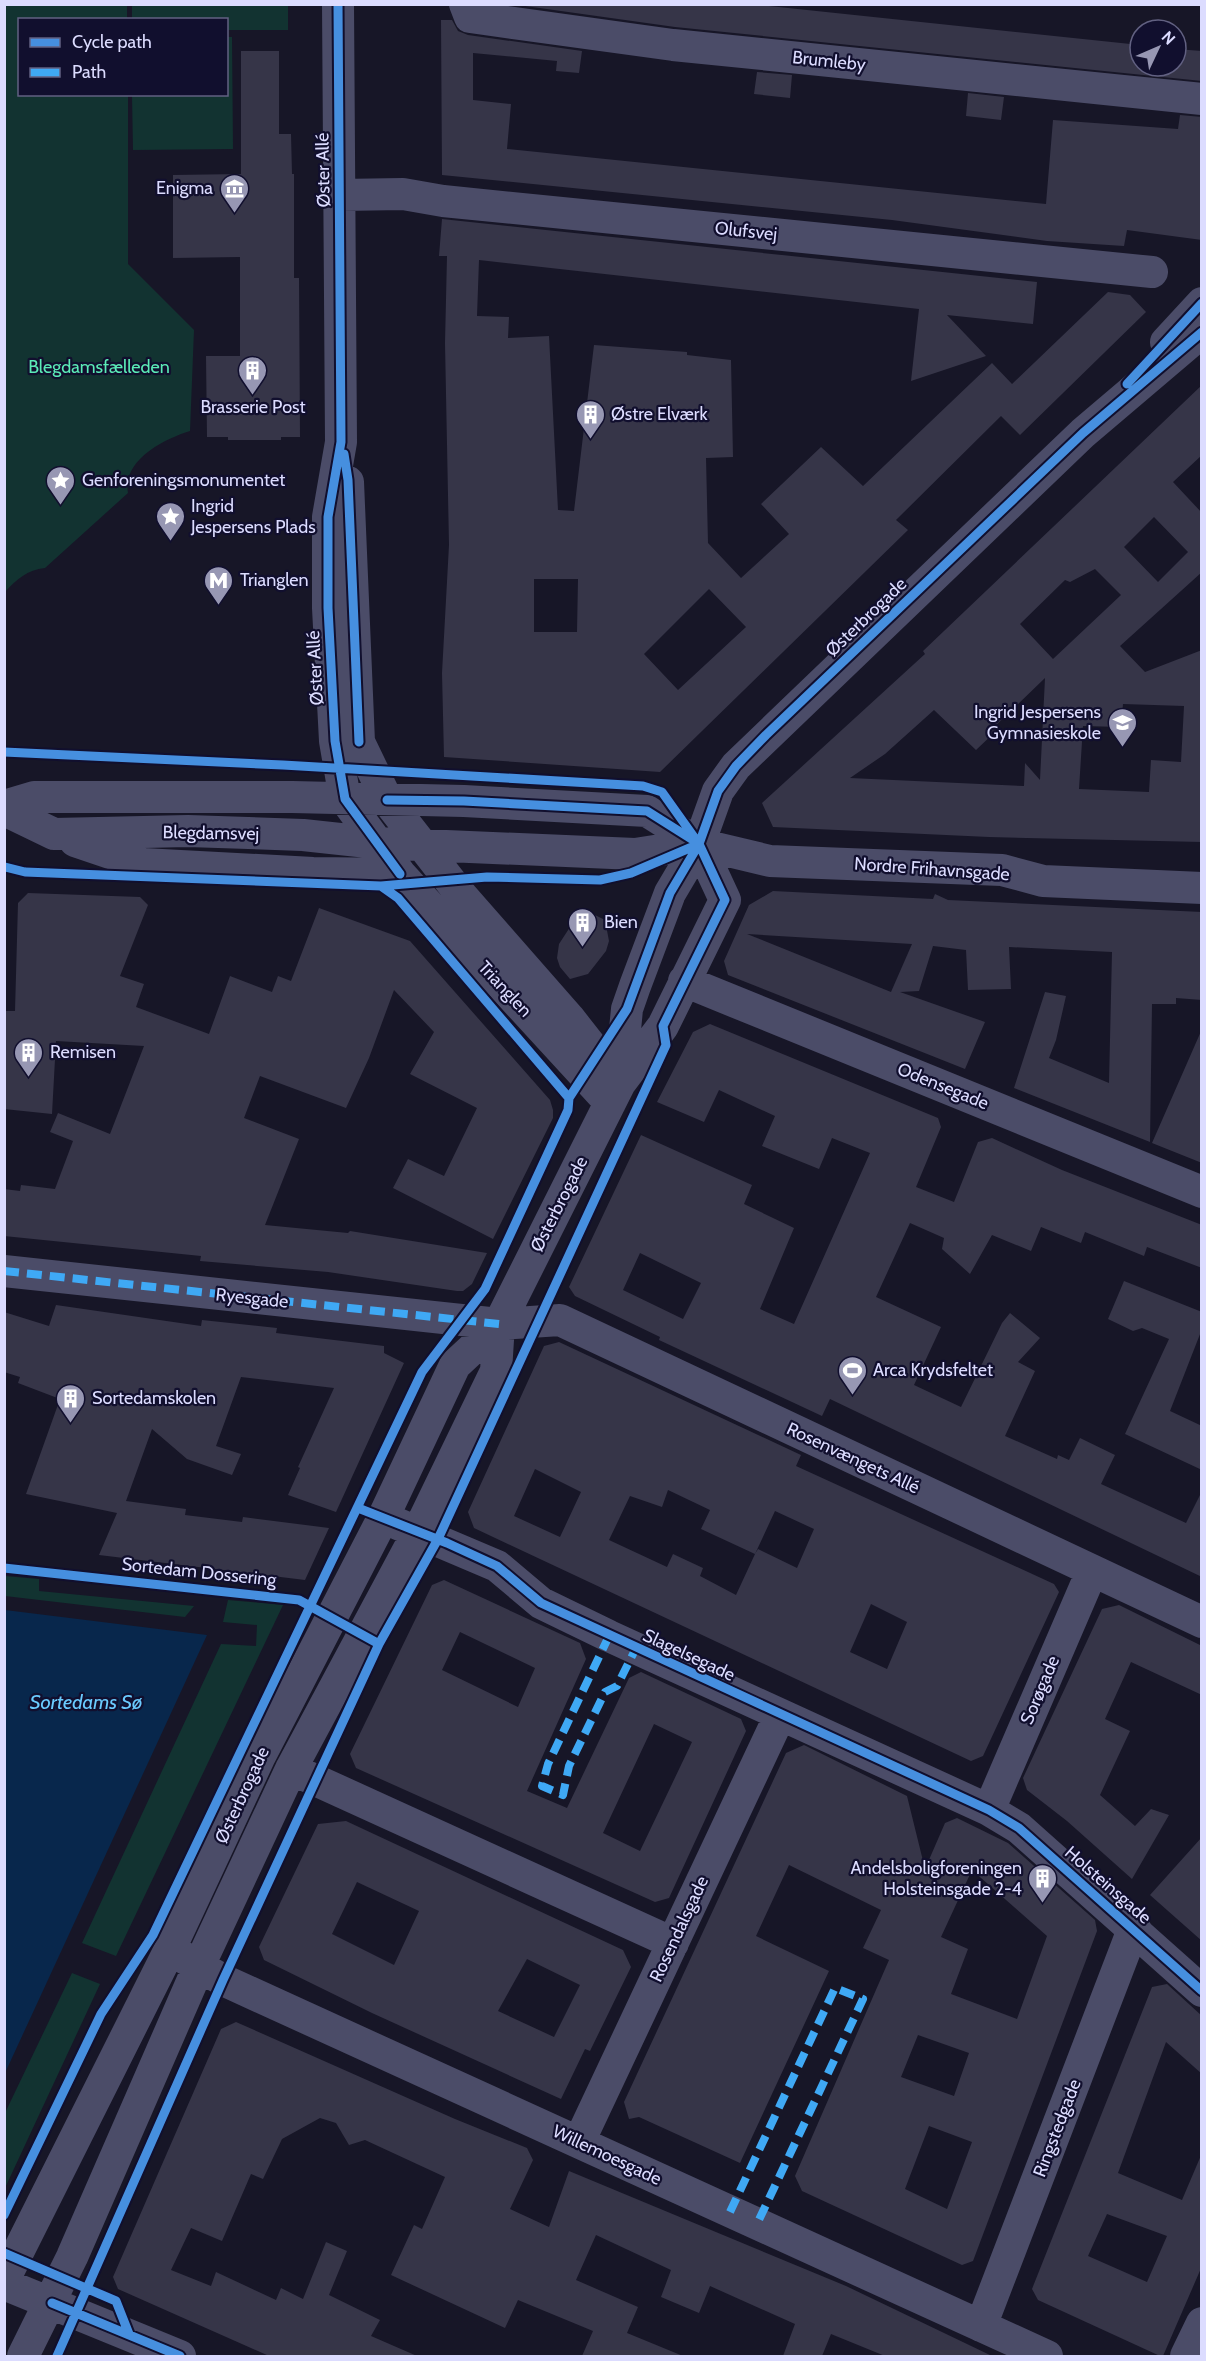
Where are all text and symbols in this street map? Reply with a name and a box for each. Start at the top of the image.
legend [18,18,228,96]
north arrow [1128,18,1188,78]
text: N [1158,27,1179,49]
text: Cycle path [72,31,152,53]
street label: Brumleby [791,46,867,76]
text: Path [72,61,106,83]
street label: Øster Allé [311,132,335,208]
museum icon: Enigma [218,172,250,214]
place label: Enigma [156,177,213,199]
street label: Olufsvej [714,217,778,245]
building icon: Brasserie Post [237,354,269,396]
park label: Blegdamsfælleden [28,356,170,378]
place label: Brasserie Post [200,396,306,418]
building icon: Østre Elværk [574,398,606,440]
place label: Østre Elværk [611,403,709,425]
place icon: Genforeningsmonumentet [45,464,77,506]
place label: Genforeningsmonumentet [82,469,285,491]
place label: Ingrid Jespersens Plads [190,495,316,538]
place icon: Ingrid Jespersens Plads [154,500,186,542]
metro station icon: Trianglen [203,564,235,606]
place label: Trianglen [240,569,309,591]
street label: Østerbrogade [821,573,911,661]
street label: Øster Allé [302,630,328,706]
place label: Ingrid Jespersens Gymnasieskole [974,701,1101,744]
school or university icon: Ingrid Jespersens Gymnasieskole [1106,706,1138,748]
street label: Blegdamsvej [163,821,259,845]
street label: Nordre Frihavnsgade [853,853,1011,885]
building icon: Bien [567,906,599,948]
place label: Bien [604,911,638,933]
street label: Trianglen [474,956,536,1022]
building icon: Remisen [13,1036,45,1078]
place label: Remisen [50,1041,116,1063]
street label: Odensegade [894,1058,992,1114]
street label: Østerbrogade [526,1153,592,1255]
street label: Ryesgade [214,1283,290,1313]
sports icon: Arca Krydsfeltet [836,1354,868,1396]
place label: Arca Krydsfeltet [873,1359,993,1381]
building icon: Sortedamskolen [55,1382,87,1424]
place label: Sortedamskolen [92,1387,216,1409]
street label: Rosenvængets Allé [783,1418,923,1498]
street label: Sortedam Dossering [121,1553,278,1591]
street label: Slagelsegade [639,1624,739,1686]
street label: Sorøgade [1016,1652,1064,1728]
water label: Sortedams Sø [30,1690,143,1714]
street label: Østerbrogade [210,1743,274,1847]
street label: Holsteinsgade [1060,1841,1156,1929]
place label: Andelsboligforeningen Holsteinsgade 2-4 [850,1857,1022,1900]
building icon: Andelsboligforeningen Holsteinsgade 2-4 [1027,1862,1059,1904]
street label: Rosendalsgade [645,1873,713,1985]
street label: Ringstedgade [1028,2076,1086,2180]
street label: Willemoesgade [549,2120,665,2190]

